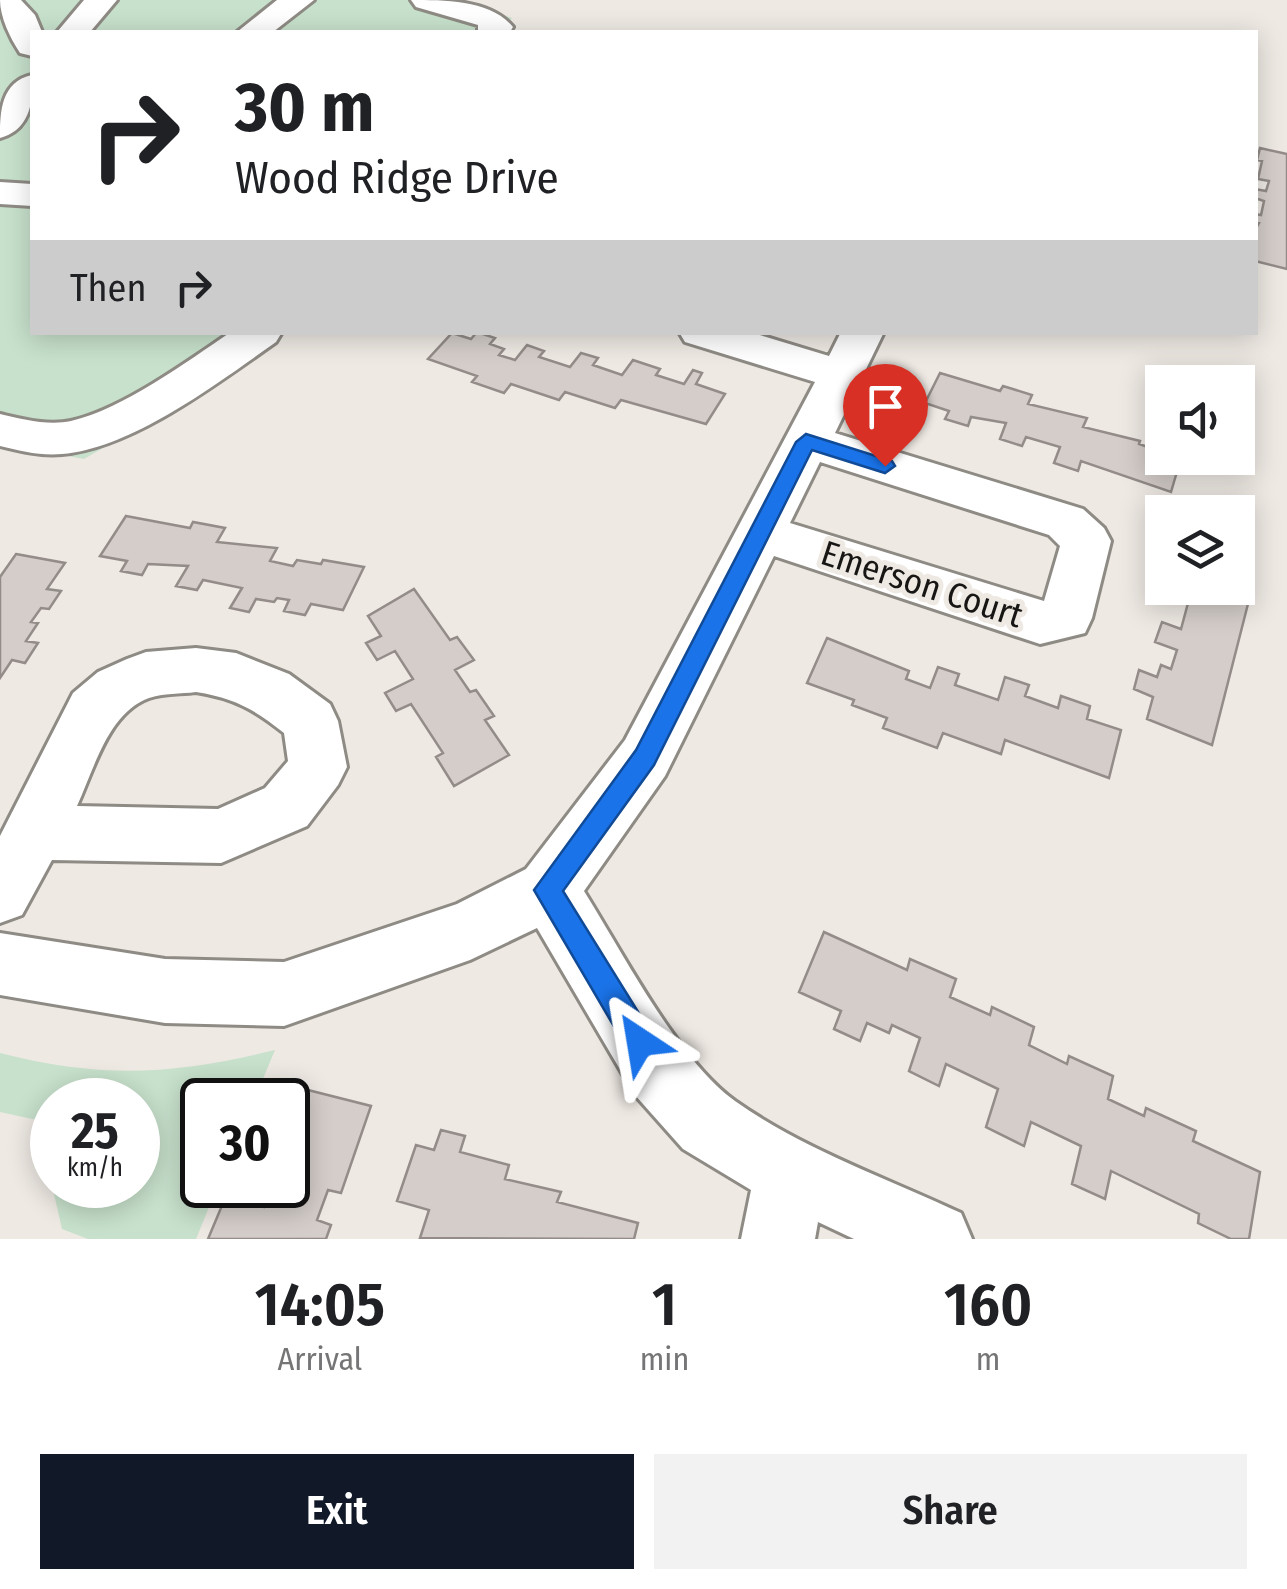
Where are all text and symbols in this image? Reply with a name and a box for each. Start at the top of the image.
text: 30 m [235,66,374,150]
icon: right [70,70,200,200]
text: Wood Ridge Drive [235,151,559,205]
icon: right [166,260,221,315]
text: Then [70,265,146,311]
pin [843,364,928,467]
map controls [1145,365,1255,605]
button: sound [1145,365,1255,475]
icon: arrive [858,379,913,434]
button: layers [1145,495,1255,605]
street label: Emerson Court [816,532,1029,637]
position arrow [588,990,692,1094]
speed limit sign: 30 [180,1078,310,1208]
text: 25 [71,1101,119,1161]
text: km/h [67,1153,123,1183]
text: 14:05 [255,1269,385,1341]
text: 1 [652,1269,677,1341]
text: 160 [944,1269,1032,1341]
text: Arrival [277,1340,362,1378]
text: min [640,1340,689,1378]
text: m [976,1340,1000,1378]
button: Exit [40,1454,634,1569]
button: Share [654,1454,1247,1569]

